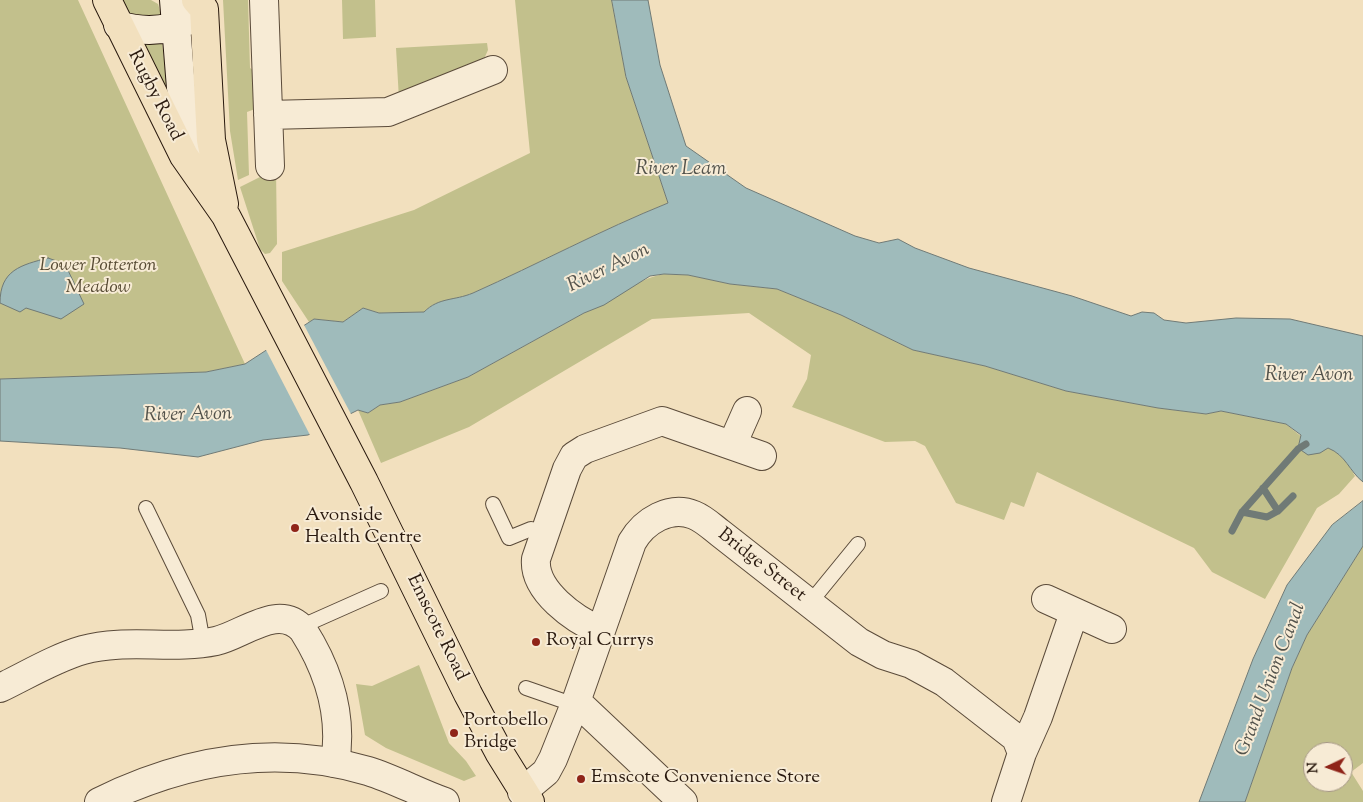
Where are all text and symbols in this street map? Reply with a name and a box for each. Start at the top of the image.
street label: Rugby Road [121,47,187,145]
water label: River Leam [636,159,726,183]
water label: River Avon [564,239,654,299]
park label: Lower Potterton Meadow [39,256,157,300]
water label: River Avon [1265,365,1353,389]
water label: River Avon [144,403,232,429]
place label: Avonside Health Centre [305,506,422,550]
marker: Avonside Health Centre [289,522,301,534]
street label: Bridge Street [712,524,810,608]
street label: Emscote Road [400,571,472,685]
water label: Grand Union Canal [1232,600,1312,760]
place label: Royal Currys [546,631,654,653]
marker: Royal Currys [530,636,542,648]
place label: Portobello Bridge [464,711,548,755]
marker: Portobello Bridge [448,727,460,739]
north arrow [1303,742,1353,792]
text: N [1304,762,1324,774]
place label: Emscote Convenience Store [591,768,820,790]
marker: Emscote Convenience Store [575,773,587,785]

